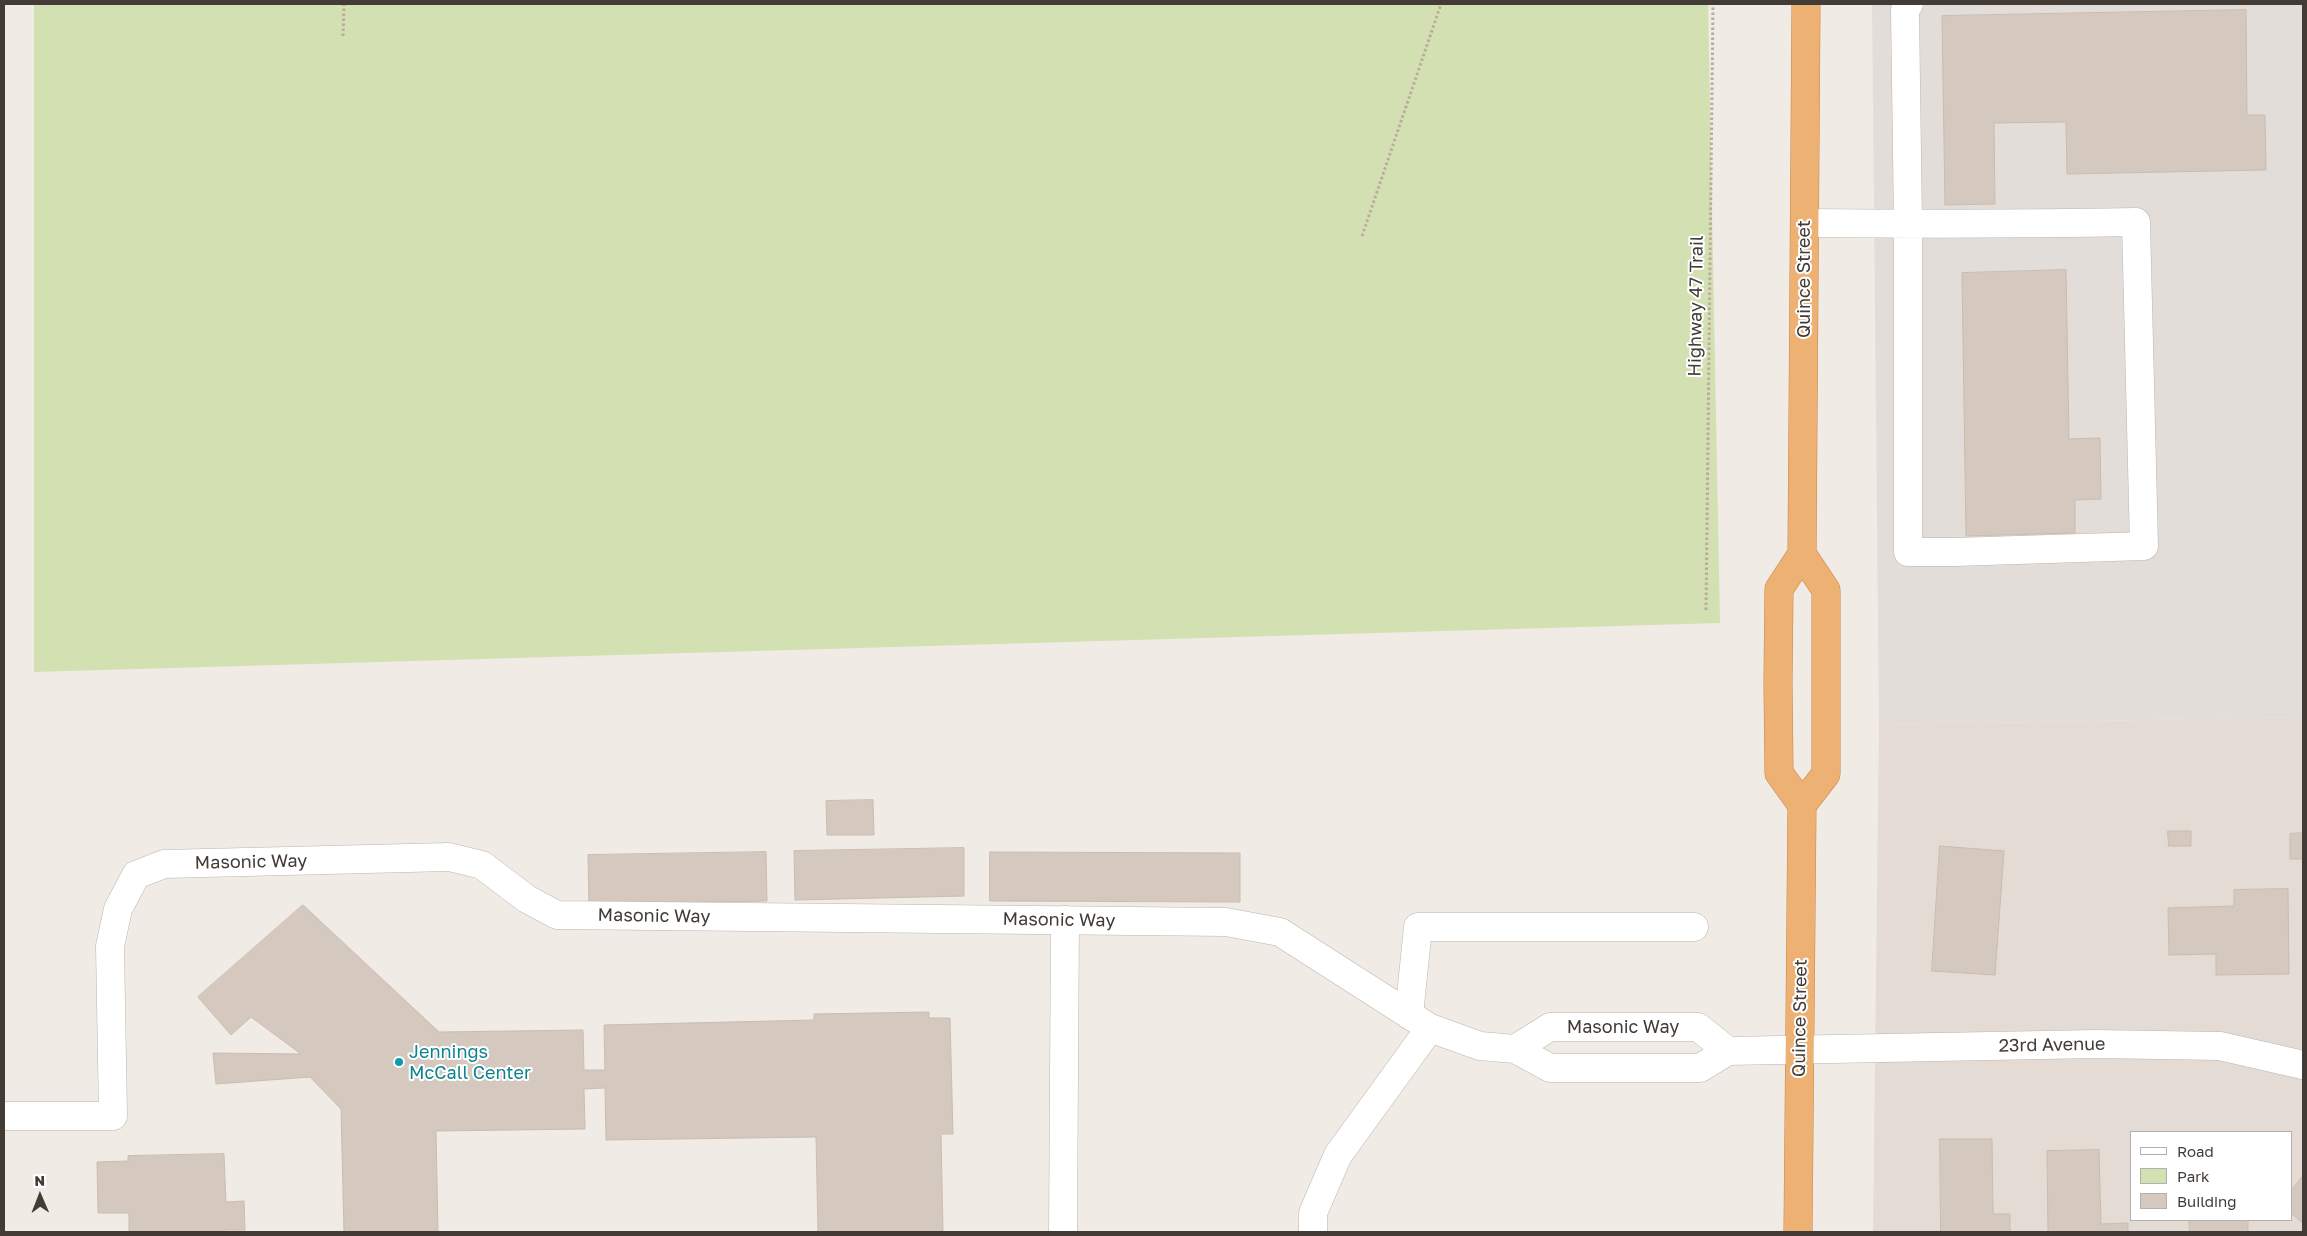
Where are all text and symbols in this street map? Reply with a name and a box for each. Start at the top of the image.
street label: Quince Street [1793,220,1815,338]
street label: Highway 47 Trail [1684,235,1708,377]
street label: Masonic Way [194,850,308,874]
street label: Masonic Way [597,904,711,928]
street label: Masonic Way [1002,908,1116,932]
street label: Quince Street [1788,959,1812,1077]
street label: Masonic Way [1567,1016,1679,1038]
street label: 23rd Avenue [1998,1033,2106,1057]
place label: Jennings McCall Center [409,1041,531,1084]
marker: Jennings McCall Center [393,1056,405,1068]
legend [2130,1131,2292,1221]
text: Road [2177,1142,2214,1160]
text: Park [2177,1167,2209,1185]
north arrow [15,1171,65,1221]
text: N [34,1172,45,1189]
text: Building [2177,1192,2237,1210]

